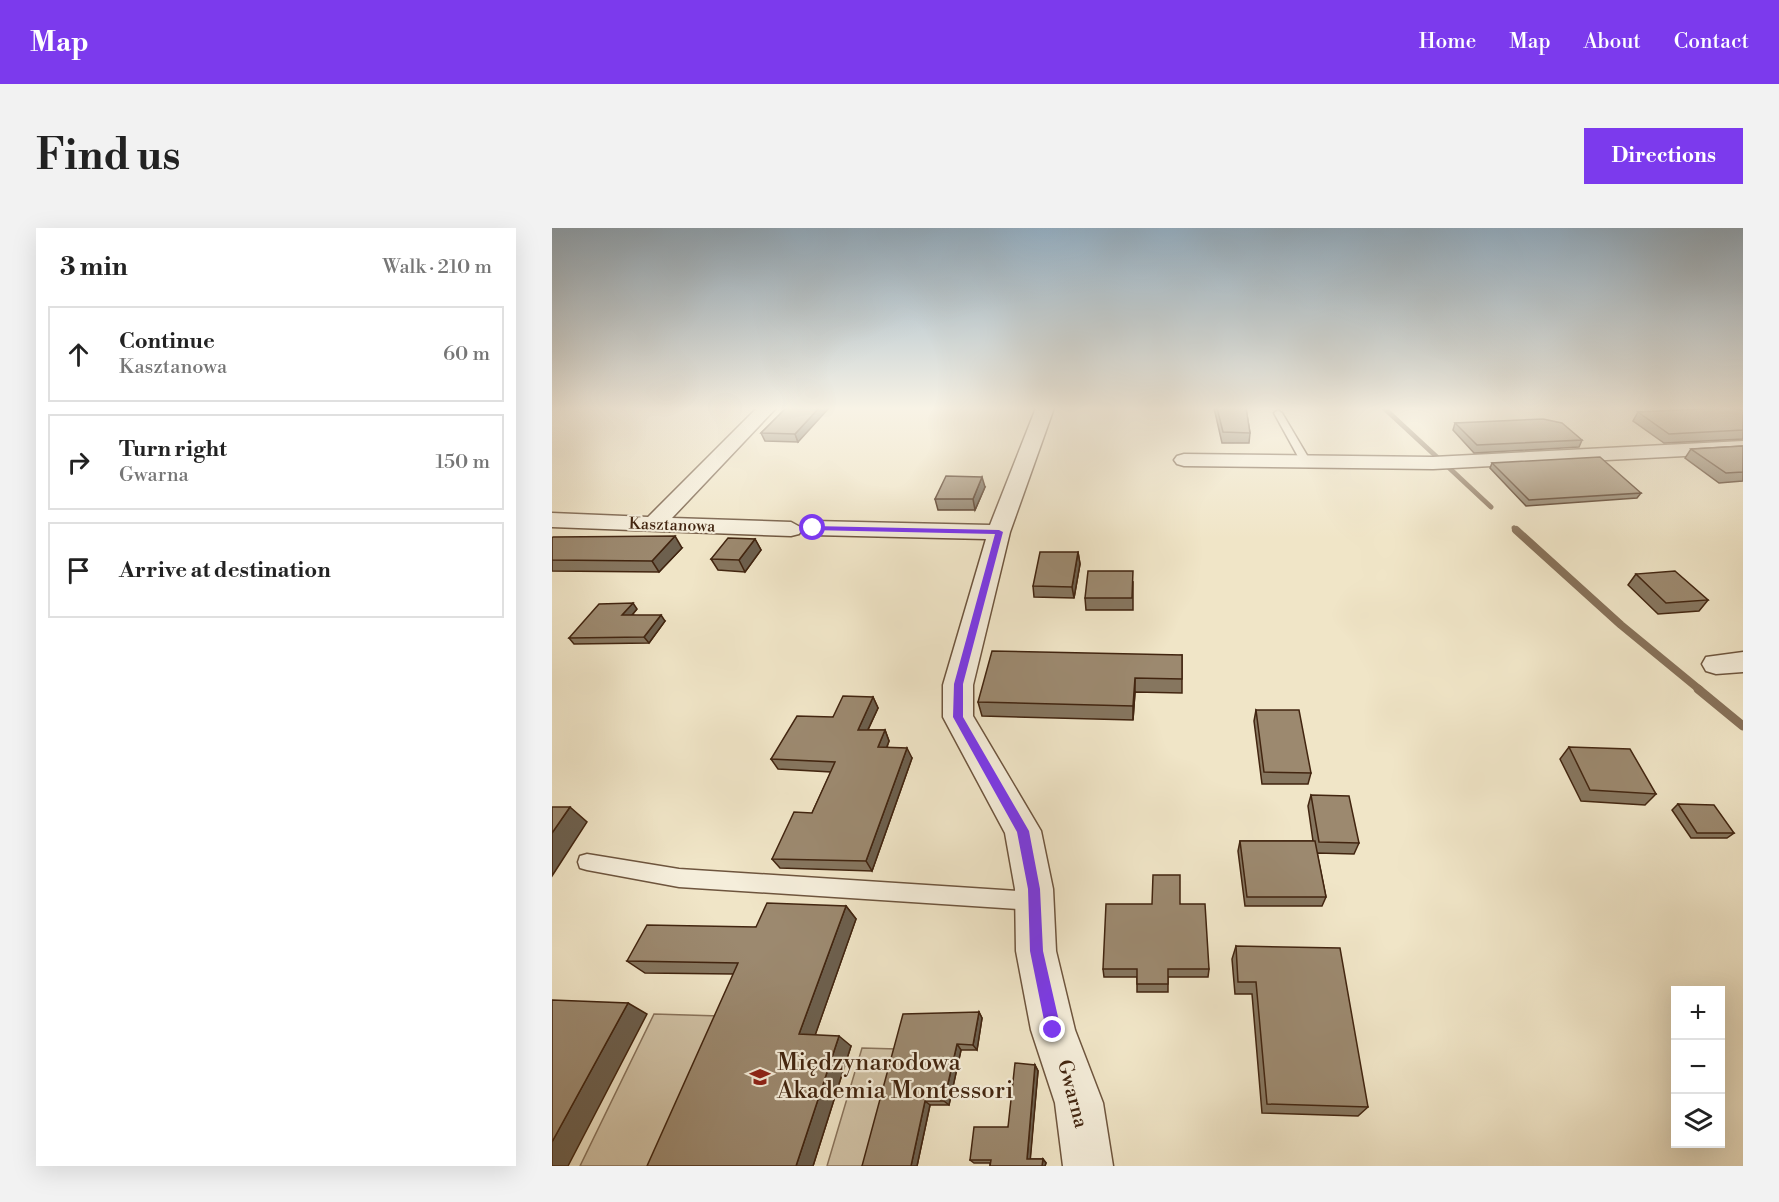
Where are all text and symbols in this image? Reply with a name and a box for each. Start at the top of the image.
text: Map [30,25,89,60]
text: Home [1419,29,1476,55]
text: Map [1509,29,1551,55]
text: About [1584,29,1641,55]
text: Contact [1674,29,1749,55]
button: Directions [1584,128,1743,184]
text: Find us [36,130,180,183]
text: 3 min [60,251,128,283]
text: Walk · 210 m [383,255,492,280]
text: Continue [119,328,215,355]
icon: ahead [62,338,95,371]
text: 60 m [443,342,490,367]
text: Kasztanowa [119,355,227,380]
text: Turn right [119,436,227,463]
icon: right [62,446,95,479]
text: 150 m [435,450,490,475]
text: Gwarna [119,463,189,488]
street label: Kasztanowa [628,513,717,537]
route start [799,514,825,540]
icon: arrive [62,554,95,587]
text: Arrive at destination [119,557,331,584]
map controls [1671,986,1725,1148]
button: + [1671,986,1725,1040]
route end [1039,1016,1065,1042]
button: − [1671,1040,1725,1094]
place label: Międzynarodowa Akademia Montessori [776,1048,1013,1106]
street label: Gwarna [1051,1057,1093,1132]
school or university icon: Międzynarodowa Akademia Montessori [748,1065,772,1089]
button: layers [1671,1094,1725,1148]

